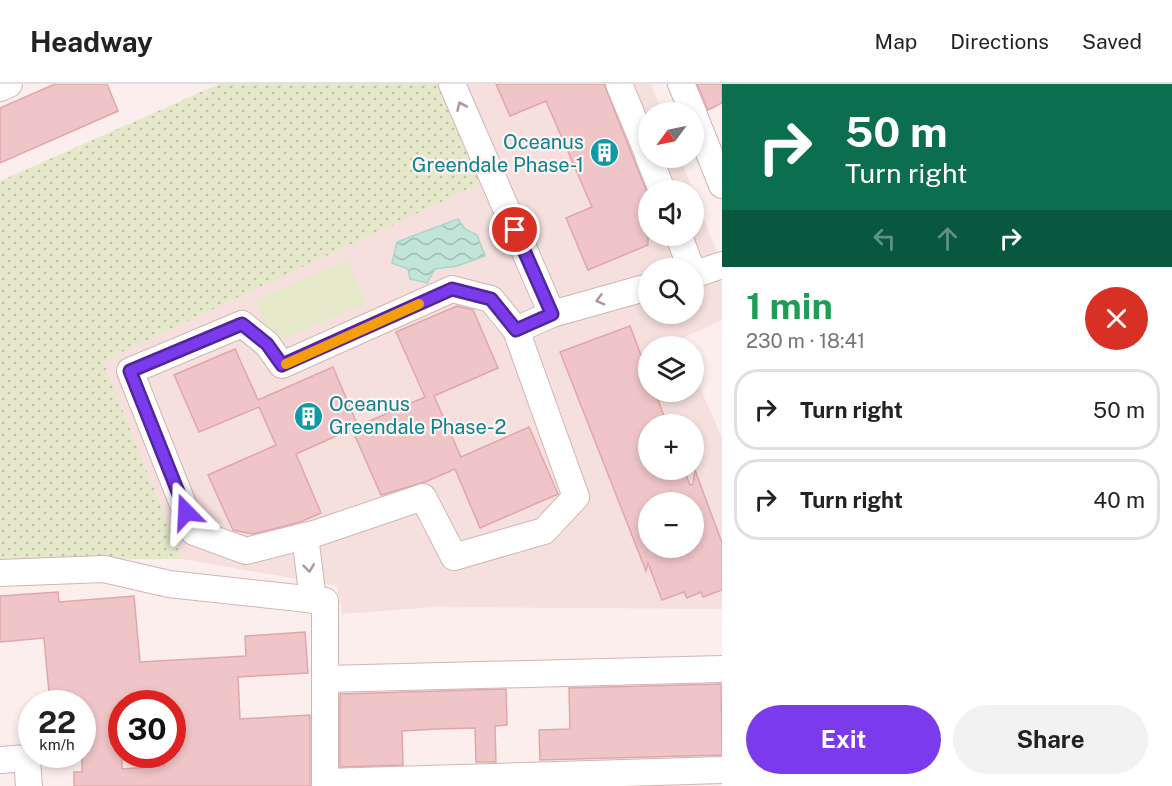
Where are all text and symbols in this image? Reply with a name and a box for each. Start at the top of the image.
text: Headway [30,25,153,58]
text: Map [875,29,917,54]
text: Directions [950,29,1049,54]
text: Saved [1082,29,1142,54]
one-way arrow [456,101,468,112]
north arrow [638,102,704,168]
map controls [638,102,704,558]
text: 50 m [845,107,948,156]
icon: right [746,108,824,186]
place label: Oceanus Greendale Phase-1 [412,130,584,177]
building icon: Oceanus Greendale Phase-1 [589,137,621,169]
text: Turn right [845,157,968,189]
button: sound [638,180,704,246]
pin [489,204,540,255]
icon: arrive [498,213,531,246]
icon: left [868,222,901,255]
icon: ahead [931,222,964,255]
icon: right [994,222,1027,255]
button: search [638,258,704,324]
text: 1 min [746,285,833,327]
button: close [1085,287,1148,350]
one-way arrow [595,293,605,306]
text: 230 m · 18:41 [746,329,865,353]
button: layers [638,336,704,402]
place label: Oceanus Greendale Phase-2 [329,392,506,439]
icon: right [749,393,782,426]
text: Turn right [800,397,903,423]
text: 50 m [1093,397,1145,423]
building icon: Oceanus Greendale Phase-2 [292,400,324,432]
button: + [638,414,704,480]
position arrow [154,480,218,544]
icon: right [749,483,782,516]
text: Turn right [800,487,903,513]
text: 40 m [1093,487,1145,513]
button: − [638,492,704,558]
one-way arrow [302,563,314,572]
speed limit sign: 30 [108,690,186,768]
text: 22 [38,704,76,740]
button: Exit [746,705,941,774]
button: Share [953,705,1148,774]
text: km/h [39,736,75,753]

